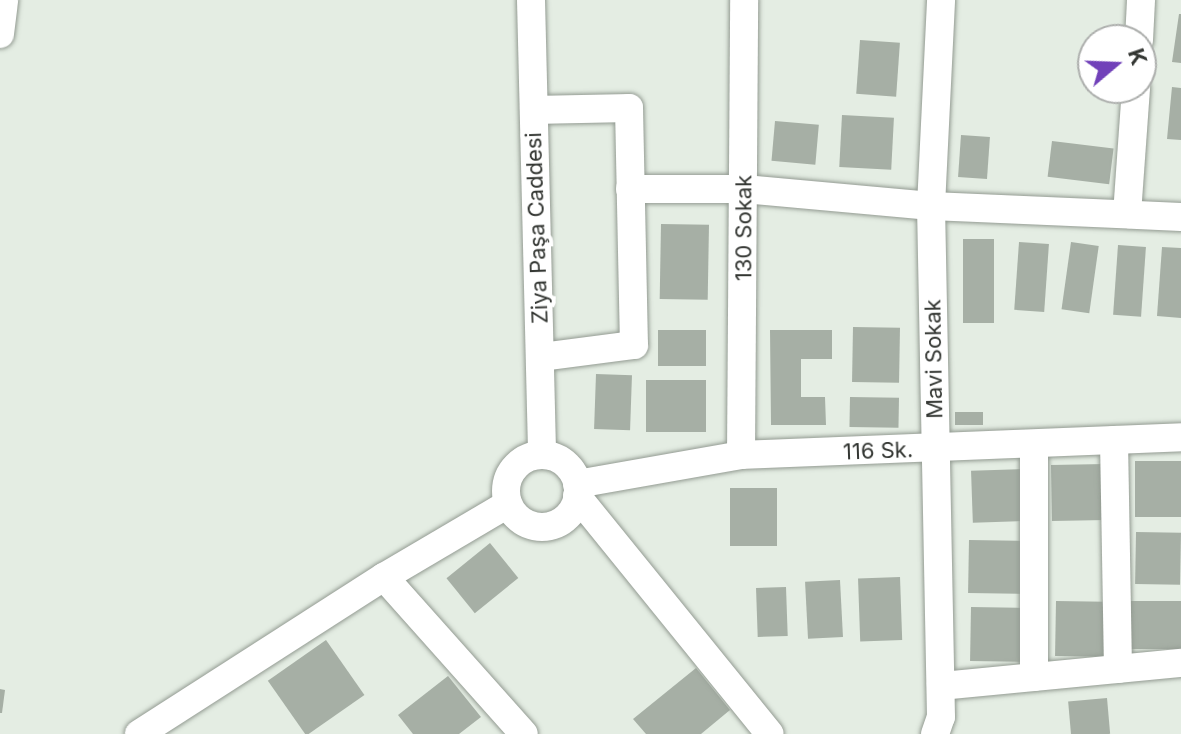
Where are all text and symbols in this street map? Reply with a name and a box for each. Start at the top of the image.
north arrow [1077,24,1157,104]
text: K [1123,45,1153,69]
street label: Ziya Paşa Caddesi [520,132,554,324]
street label: 130 Sokak [731,175,757,281]
street label: Mavi Sokak [920,299,948,419]
street label: 116 Sk. [842,437,914,465]

